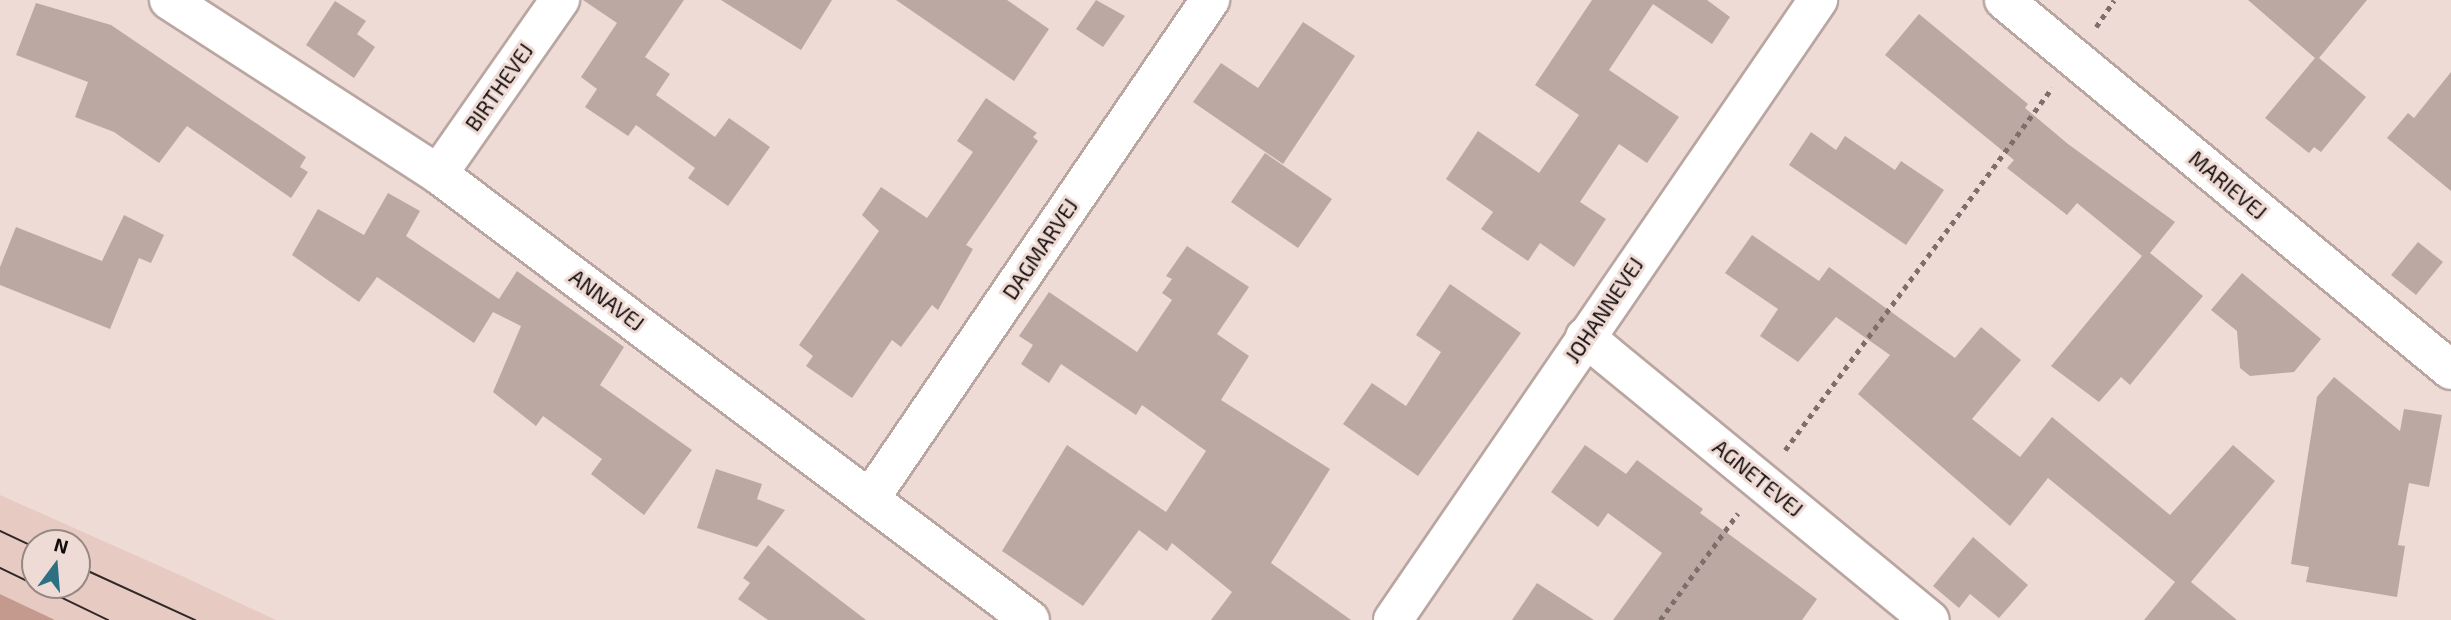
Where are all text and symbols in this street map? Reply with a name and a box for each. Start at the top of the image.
street label: BIRTHEVEJ [460,38,538,136]
street label: MARIEVEJ [2184,145,2272,225]
street label: DAGMARVEJ [997,194,1083,304]
street label: JOHANNEVEJ [1560,253,1648,367]
street label: ANNAVEJ [565,264,649,336]
street label: AGNETEVEJ [1708,434,1808,522]
north arrow [21,529,91,599]
text: N [52,532,71,558]

